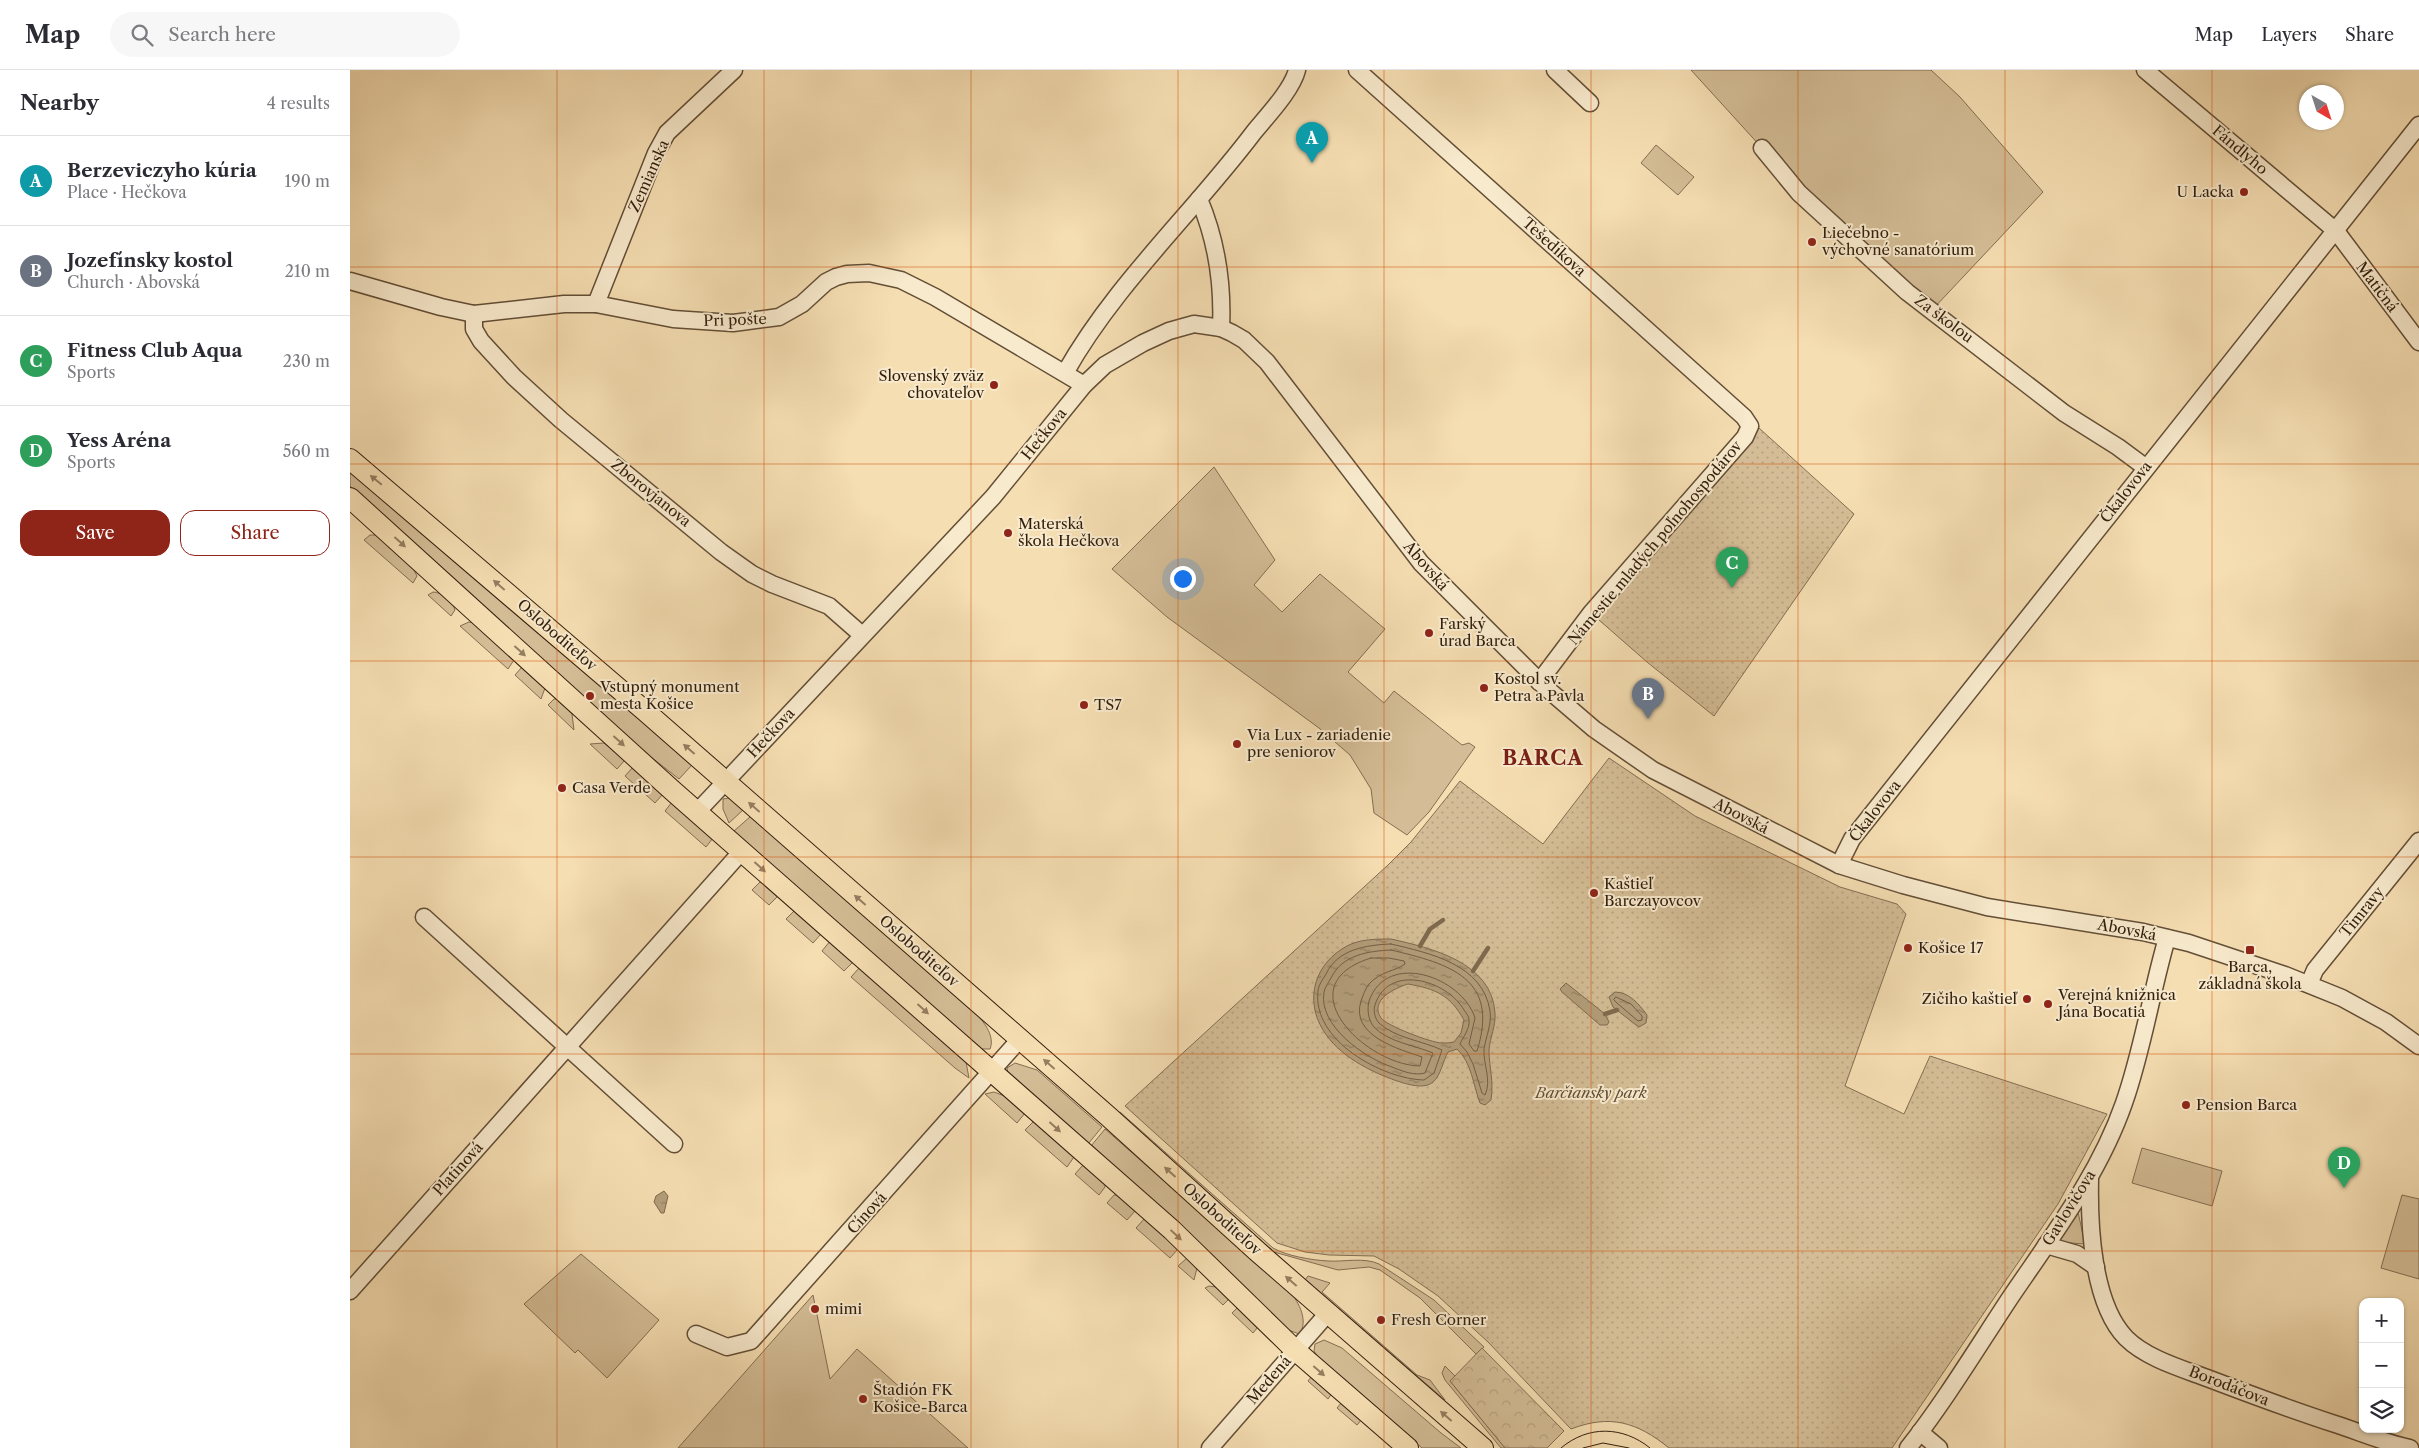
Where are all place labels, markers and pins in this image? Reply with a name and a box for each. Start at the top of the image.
pin: A [1296,122,1328,163]
place label: U Lacka [2177,182,2234,201]
marker: U Lacka [2238,186,2250,198]
place label: Liečebno - výchovné sanatórium [1821,223,1974,259]
marker: Liečebno - výchovné sanatórium [1806,236,1818,248]
place label: Slovenský zväz chovateľov [878,366,985,402]
marker: Slovenský zväz chovateľov [988,379,1000,391]
place label: Materská škola Hečkova [1018,514,1119,550]
marker: Materská škola Hečkova [1002,527,1014,539]
pin: C [1716,547,1748,588]
place label: Farský úrad Barca [1439,614,1516,650]
marker: Farský úrad Barca [1423,627,1435,639]
place label: Kostol sv. Petra a Pavla [1494,669,1585,705]
place label: Vstupný monument mesta Košice [599,677,740,713]
pin: B [1632,678,1664,719]
marker: Kostol sv. Petra a Pavla [1478,682,1490,694]
marker: Vstupný monument mesta Košice [584,690,596,702]
place label: TS7 [1094,695,1122,714]
marker: TS7 [1078,699,1090,711]
place label: Via Lux - zariadenie pre seniorov [1246,725,1391,761]
marker: Via Lux - zariadenie pre seniorov [1231,738,1243,750]
place label: Casa Verde [572,778,651,797]
marker: Casa Verde [556,782,568,794]
place label: Kaštieľ Barczayovcov [1604,874,1702,910]
marker: Kaštieľ Barczayovcov [1588,887,1600,899]
place label: Košice 17 [1918,938,1984,957]
marker: Košice 17 [1902,942,1914,954]
marker: Barca, základná škola [2244,944,2256,956]
place label: Barca, základná škola [2198,957,2302,993]
place label: Verejná knižnica Jána Bocatia [2056,985,2176,1021]
place label: Zičiho kaštieľ [1922,989,2019,1008]
marker: Zičiho kaštieľ [2021,993,2033,1005]
marker: Verejná knižnica Jána Bocatia [2042,998,2054,1010]
place label: Pension Barca [2196,1095,2297,1114]
marker: Pension Barca [2180,1099,2192,1111]
pin: D [2328,1147,2360,1188]
place label: mimi [825,1299,862,1318]
marker: mimi [809,1303,821,1315]
place label: Fresh Corner [1391,1310,1487,1329]
marker: Fresh Corner [1375,1314,1387,1326]
place label: Štadión FK Košice-Barca [873,1380,968,1416]
marker: Štadión FK Košice-Barca [857,1393,869,1405]

